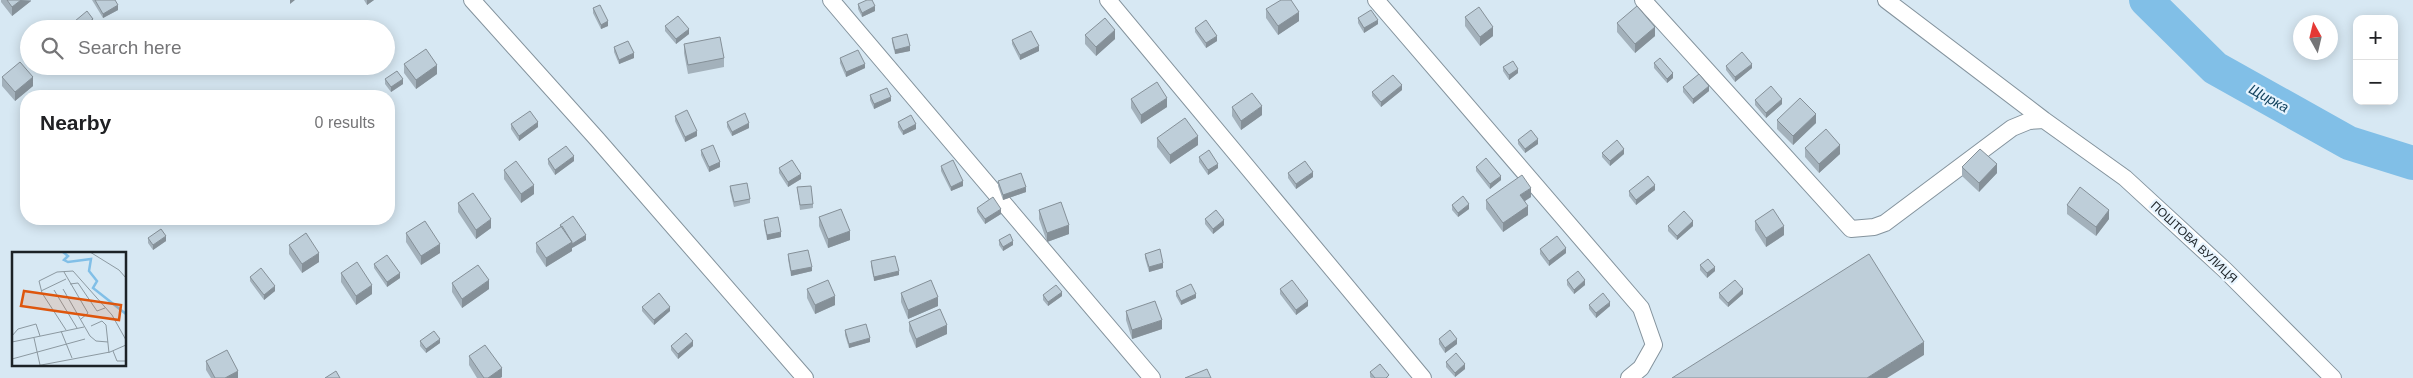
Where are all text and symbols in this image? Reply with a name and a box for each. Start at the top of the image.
north arrow [2293,15,2338,60]
map controls [2353,15,2398,105]
button: + [2353,15,2398,60]
search box [20,20,395,75]
icon: search [38,34,66,62]
text: Search here [78,37,182,58]
button: − [2353,60,2398,105]
water label: Щирка [2246,81,2292,115]
text: Nearby [40,111,111,134]
text: 0 results [315,114,375,131]
street label: ПОШТОВА ВУЛИЦЯ [2148,198,2240,286]
inset map [12,252,126,366]

